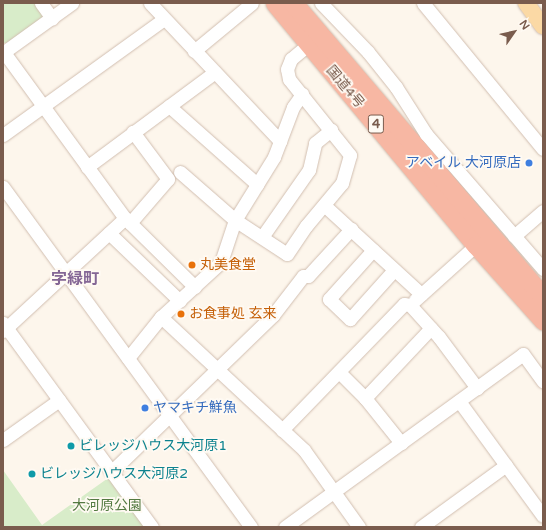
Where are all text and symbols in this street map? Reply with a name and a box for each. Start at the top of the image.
north arrow [494,12,534,52]
text: N [517,18,532,32]
street label: 国道4号 [322,62,368,112]
road number: 4 [367,113,385,135]
place label: アベイル 大河原店 [405,155,521,171]
marker: アベイル 大河原店 [524,158,534,168]
place label: 丸美食堂 [200,257,256,273]
marker: 丸美食堂 [187,260,197,270]
district label: 字緑町 [51,269,99,289]
place label: お食事処 玄来 [189,306,277,322]
marker: お食事処 玄来 [176,309,186,319]
place label: ヤマキチ鮮魚 [153,400,237,416]
marker: ヤマキチ鮮魚 [140,403,150,413]
place label: ビレッジハウス大河原1 [79,438,228,454]
marker: ビレッジハウス大河原1 [66,441,76,451]
place label: ビレッジハウス大河原2 [40,466,189,482]
marker: ビレッジハウス大河原2 [27,469,37,479]
park label: 大河原公園 [72,498,142,514]

